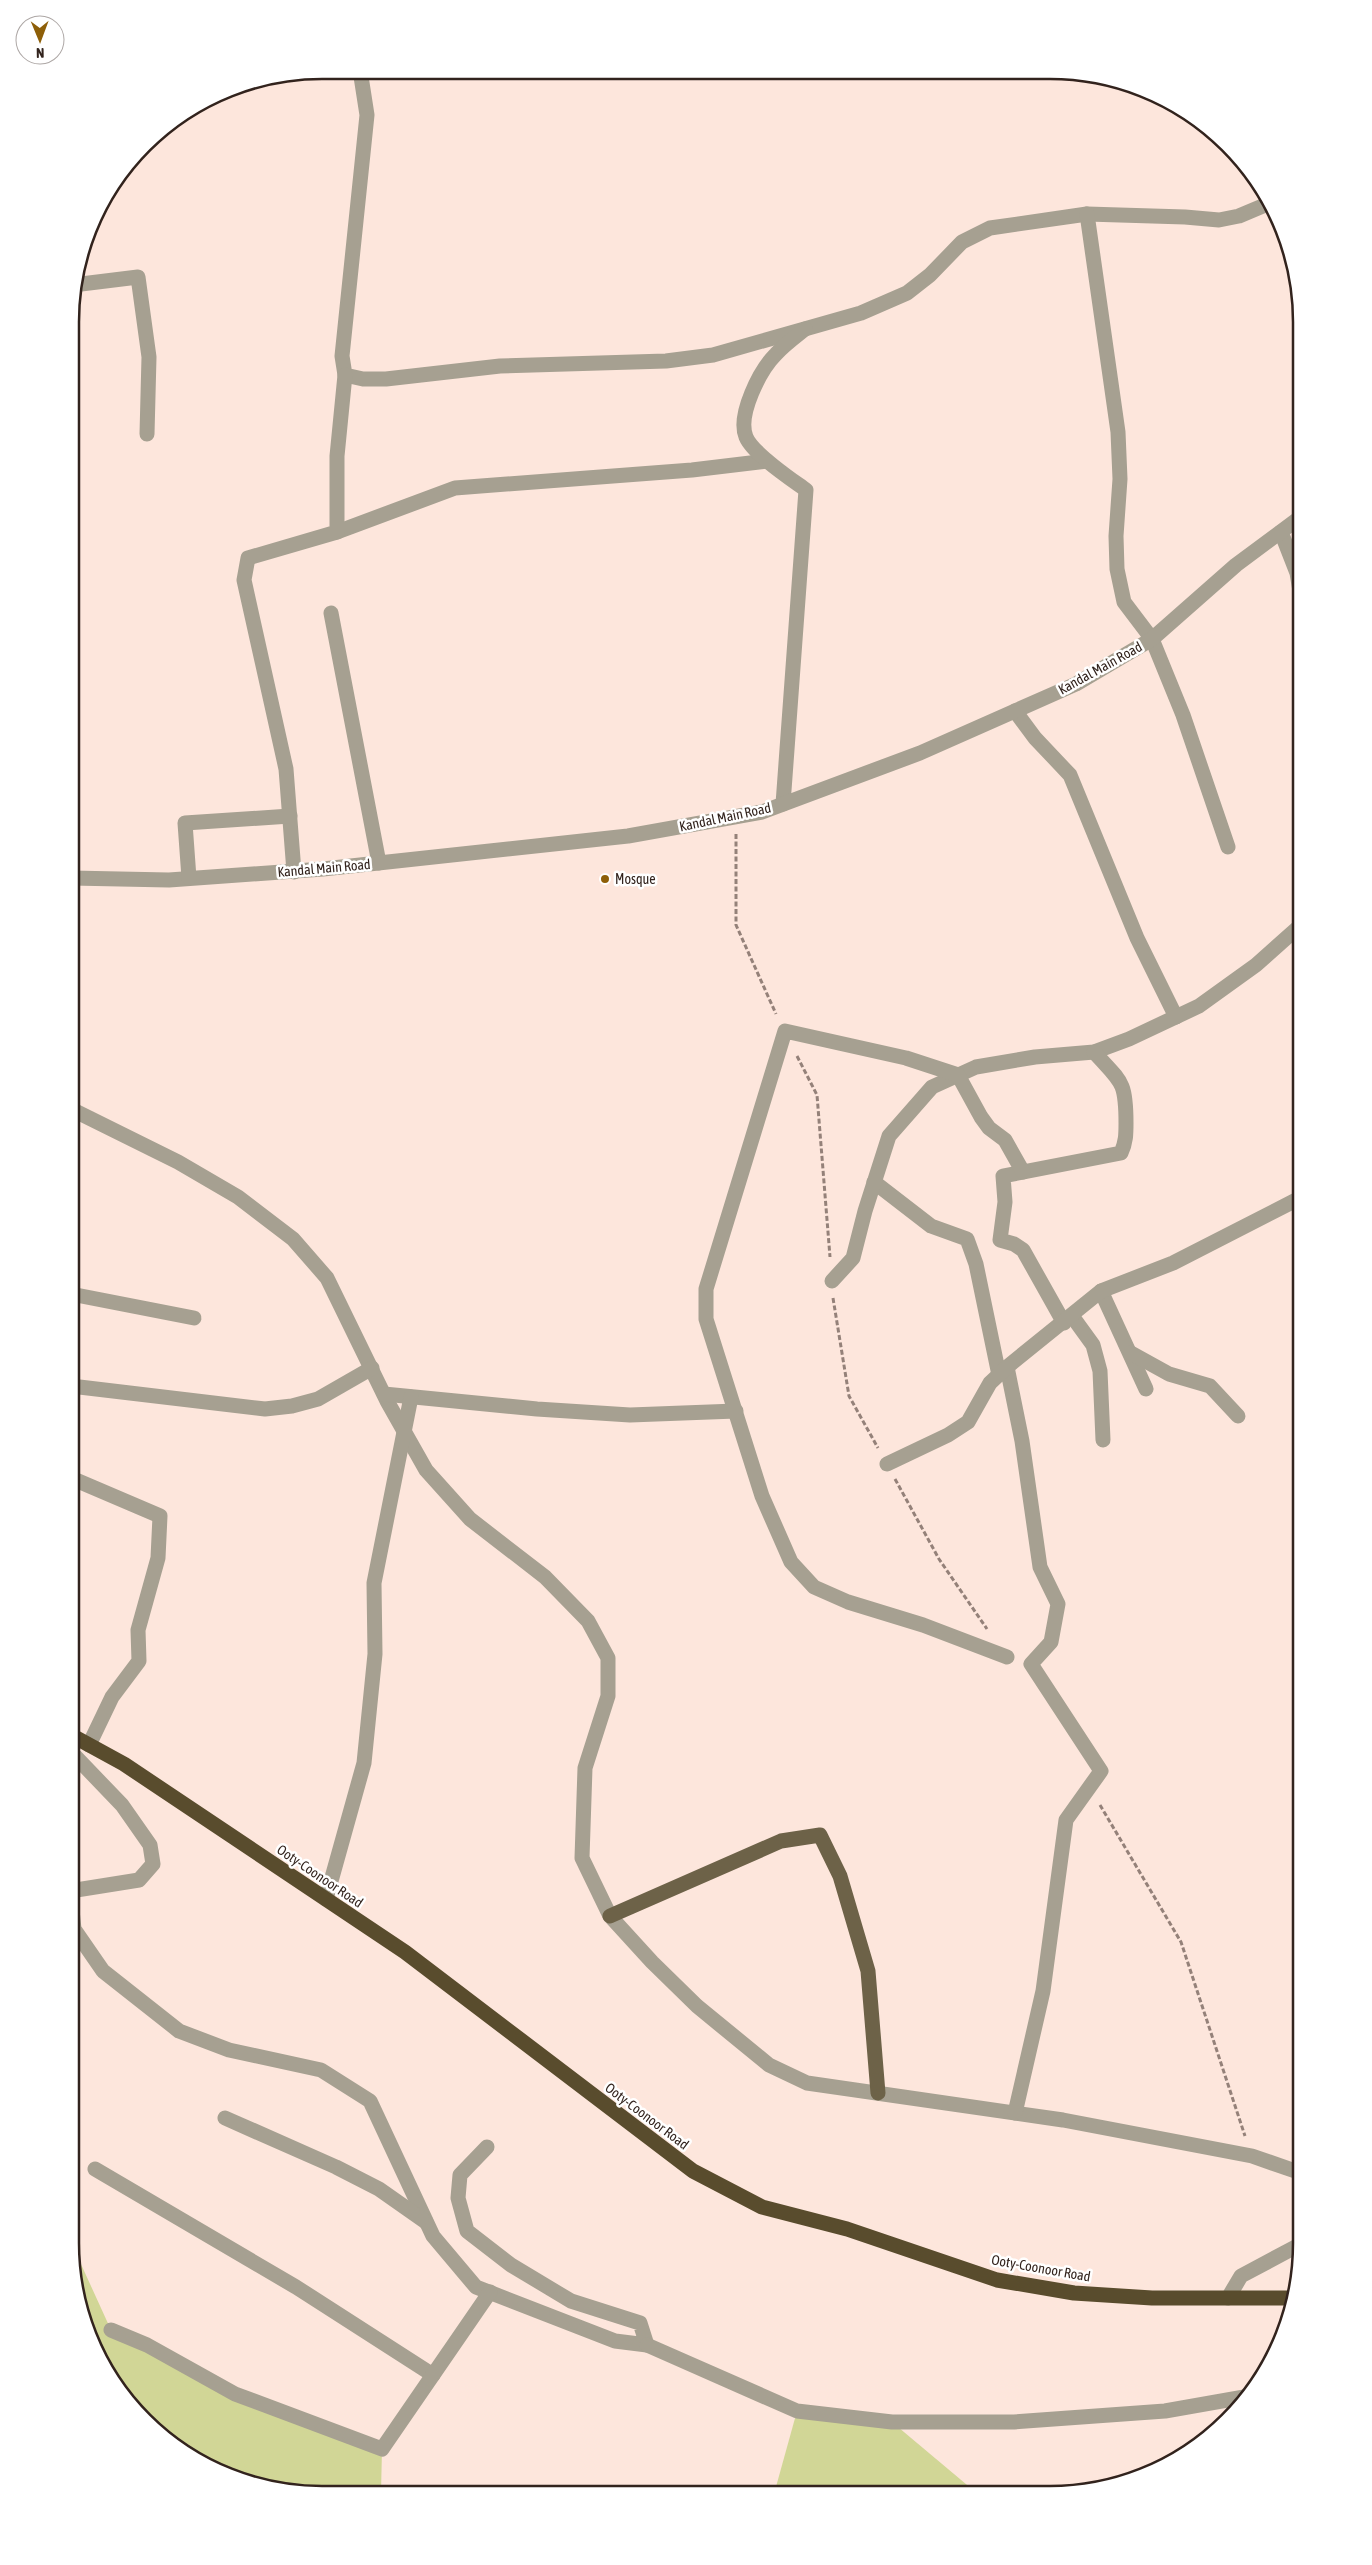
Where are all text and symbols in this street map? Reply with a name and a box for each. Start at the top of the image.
north arrow [15,15,65,65]
text: N [36,45,44,61]
street label: Kandal Main Road [1055,638,1145,698]
street label: Kandal Main Road [678,799,772,835]
street label: Kandal Main Road [277,856,371,880]
place label: Mosque [615,871,656,887]
marker: Mosque [599,873,611,885]
street label: Ooty-Coonoor Road [274,1841,366,1911]
street label: Ooty-Coonoor Road [602,2079,692,2153]
street label: Ooty-Coonoor Road [990,2251,1092,2285]

